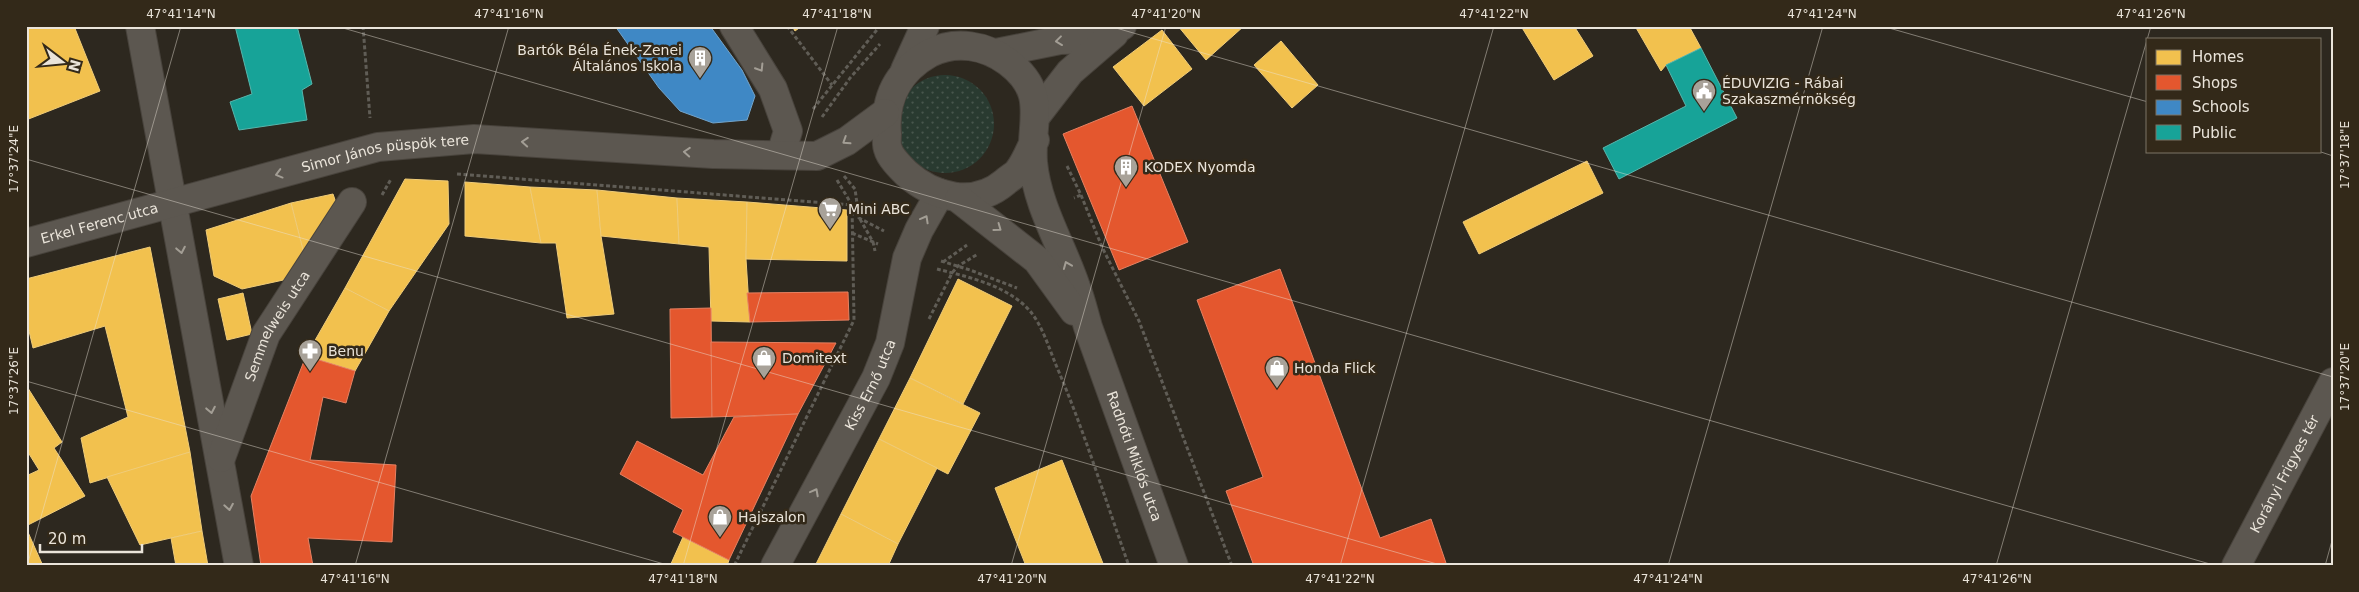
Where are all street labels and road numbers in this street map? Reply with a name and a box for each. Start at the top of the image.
street label: Simor János püspök tere [300,131,470,176]
street label: Erkel Ferenc utca [39,199,160,247]
street label: Semmelweis utca [242,268,313,384]
street label: Kiss Ernő utca [842,337,899,433]
street label: Radnóti Miklós utca [1104,389,1165,523]
street label: Korányi Frigyes tér [2247,412,2322,536]

